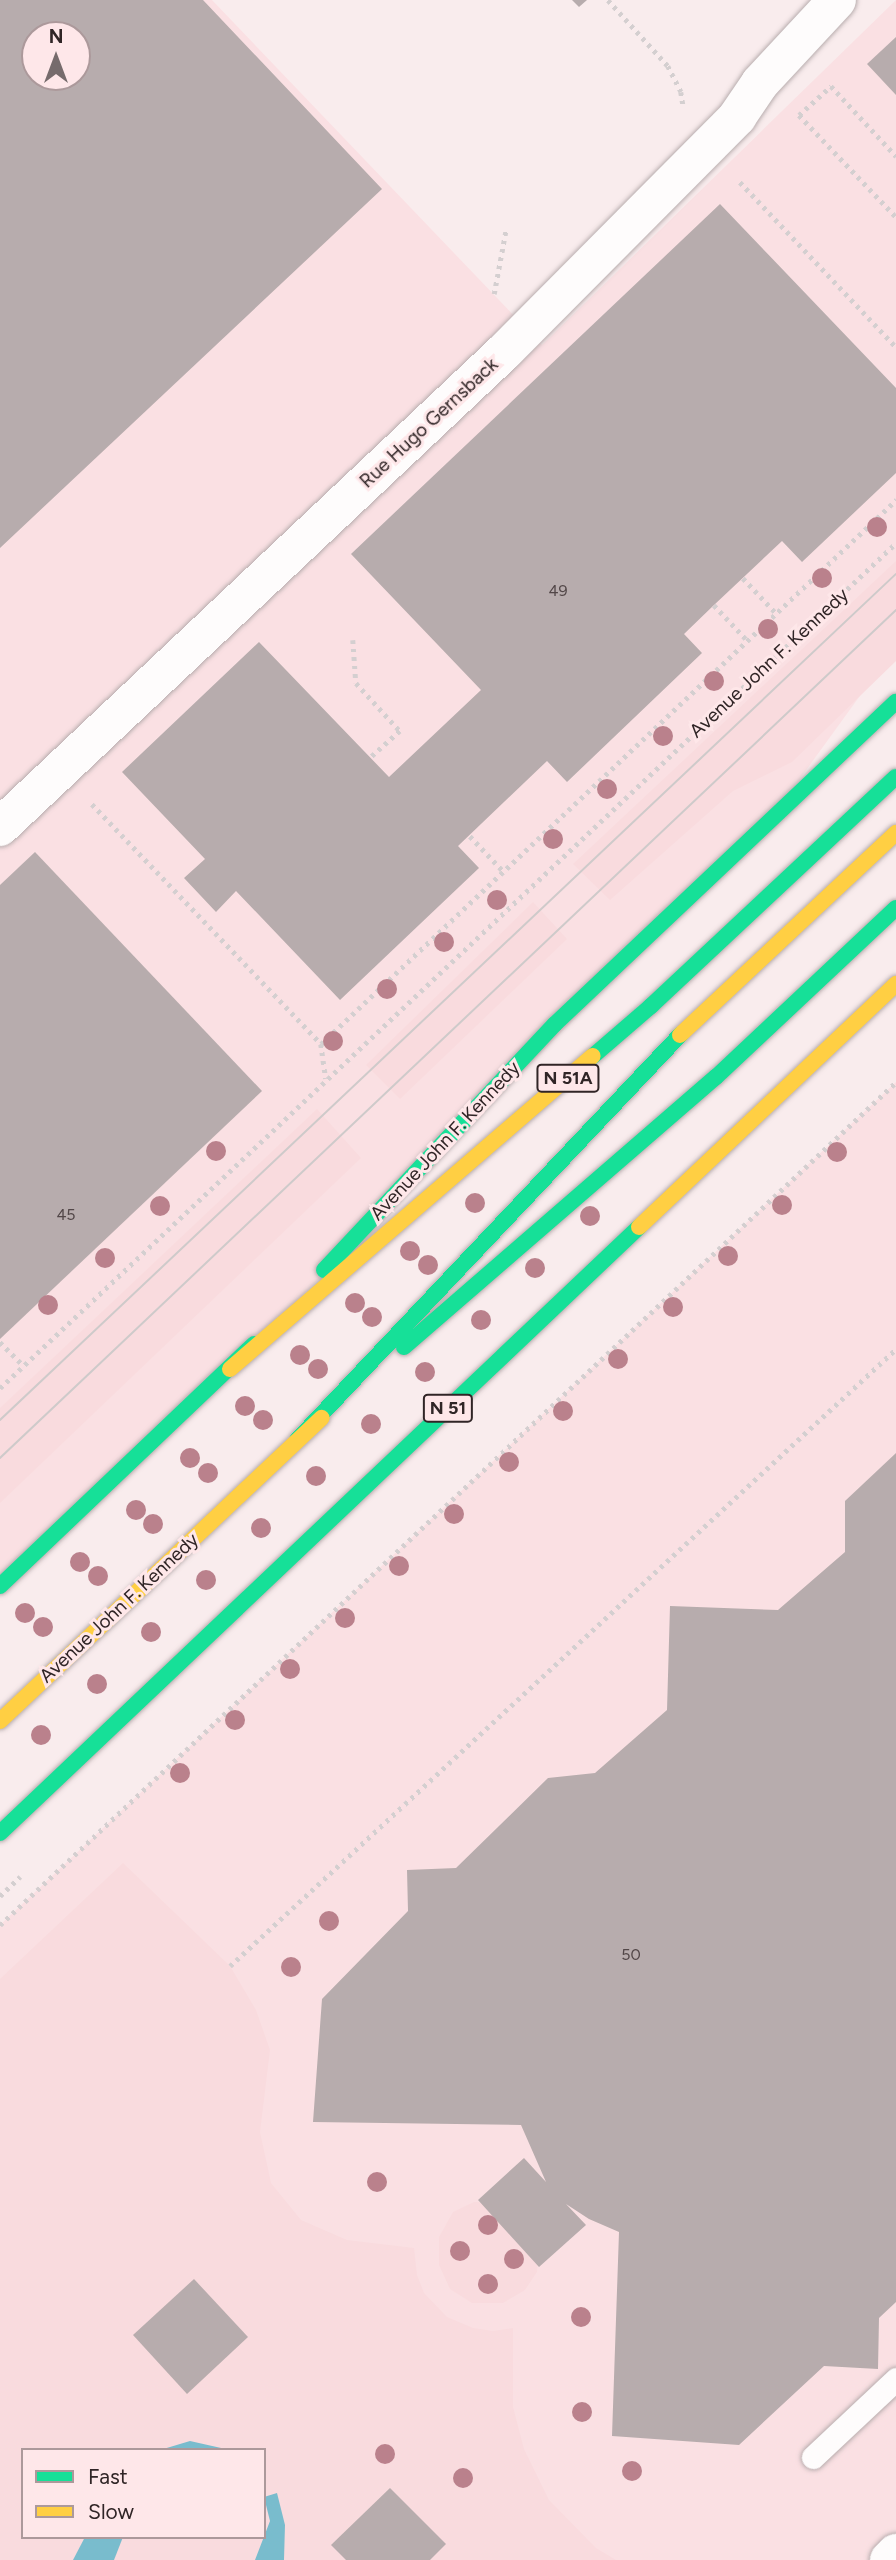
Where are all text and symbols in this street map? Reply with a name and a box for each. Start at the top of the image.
north arrow [21,21,91,91]
text: N [49,25,63,48]
street label: Rue Hugo Gernsback [355,353,503,493]
house number: 49 [549,581,567,601]
street label: Avenue John F. Kennedy [685,583,853,743]
street label: Avenue John F. Kennedy [365,1057,525,1225]
road number: N 51A [535,1064,601,1092]
house number: 45 [56,1205,76,1225]
road number: N 51 [422,1394,474,1422]
street label: Avenue John F. Kennedy [35,1528,203,1688]
house number: 50 [621,1945,641,1965]
legend [21,2448,266,2539]
text: Fast [88,2464,128,2489]
text: Slow [88,2499,134,2524]

